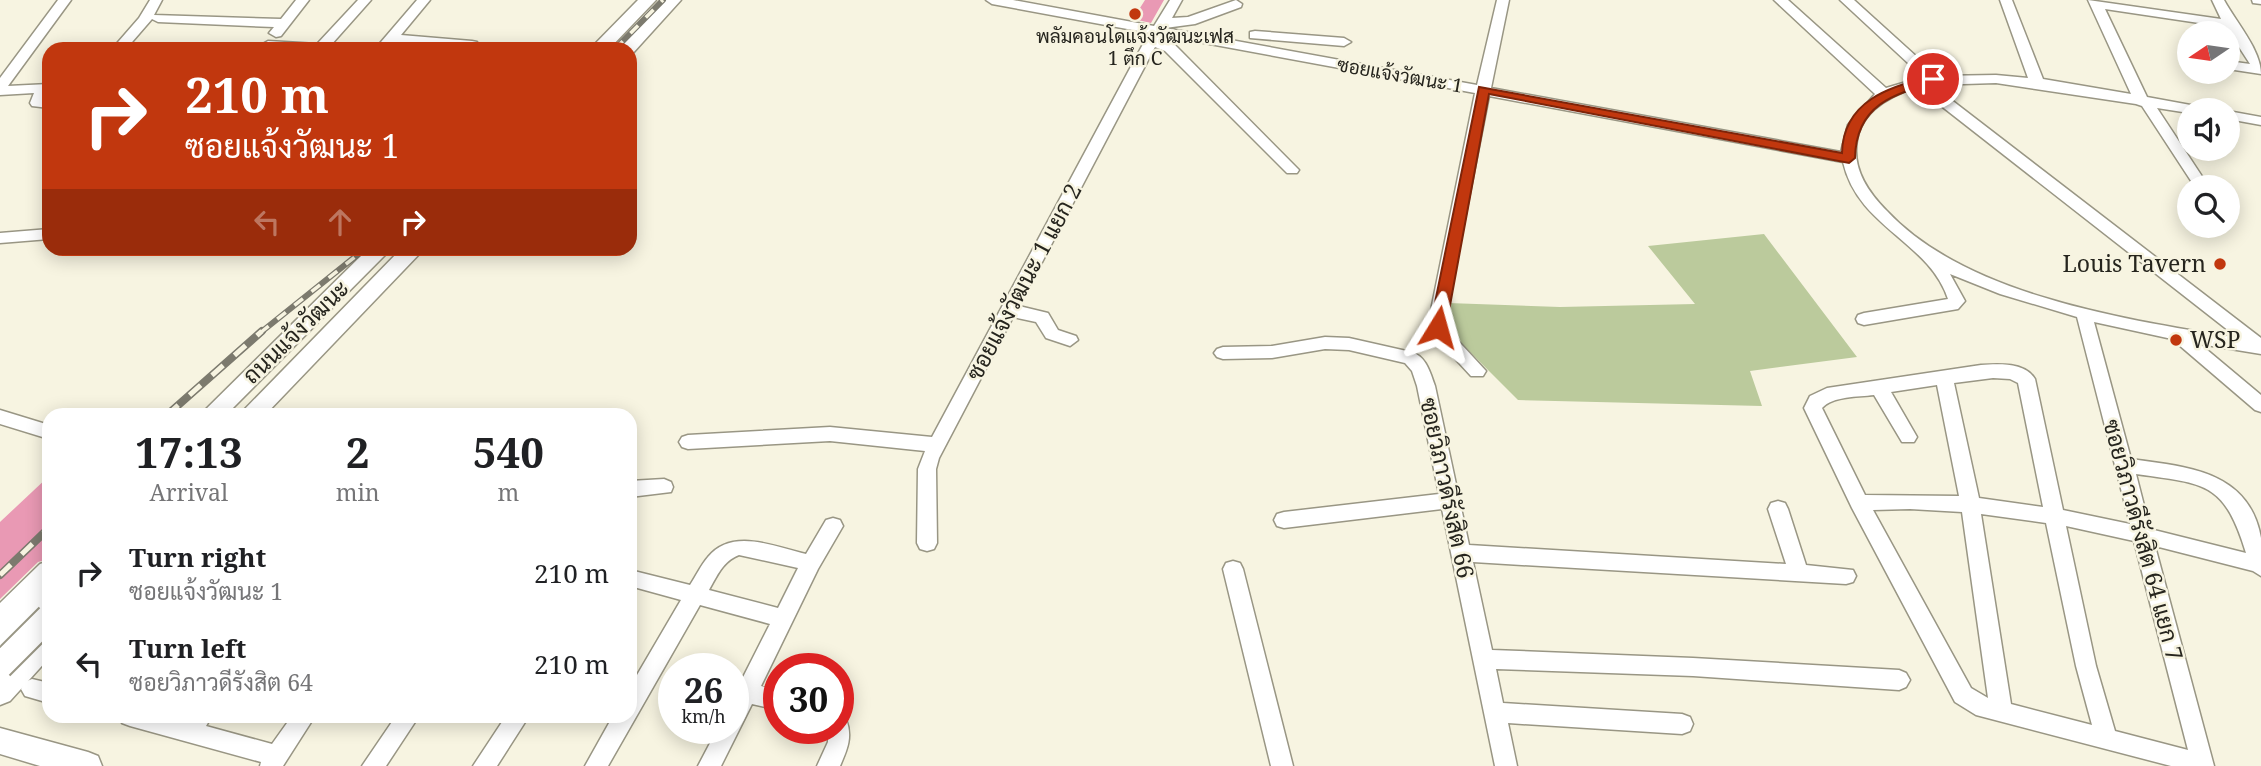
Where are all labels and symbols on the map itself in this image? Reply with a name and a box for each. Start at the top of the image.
marker: พลัมคอนโดแจ้งวัฒนะเฟส 1 ตึก C [1127,6,1143,22]
north arrow [2177,21,2240,84]
place label: พลัมคอนโดแจ้งวัฒนะเฟส 1 ตึก C [1036,23,1234,71]
pin [1903,49,1963,109]
street label: ซอยแจ้งวัฒนะ 1 [1335,51,1465,99]
street label: ซอยแจ้งวัฒนะ 1 แยก 2 [958,178,1089,386]
place label: Louis Tavern [2062,247,2206,279]
marker: Louis Tavern [2212,256,2228,272]
street label: ถนนแจ้งวัฒนะ [235,272,356,390]
position arrow [1401,290,1475,364]
place label: WSP [2190,323,2241,355]
marker: WSP [2168,332,2184,348]
street label: ซอยวิภาวดีรังสิต 66 [1413,395,1483,581]
street label: ซอยวิภาวดีรังสิต 64 แยก 7 [2096,416,2192,664]
speed limit sign: 30 [763,653,854,744]

